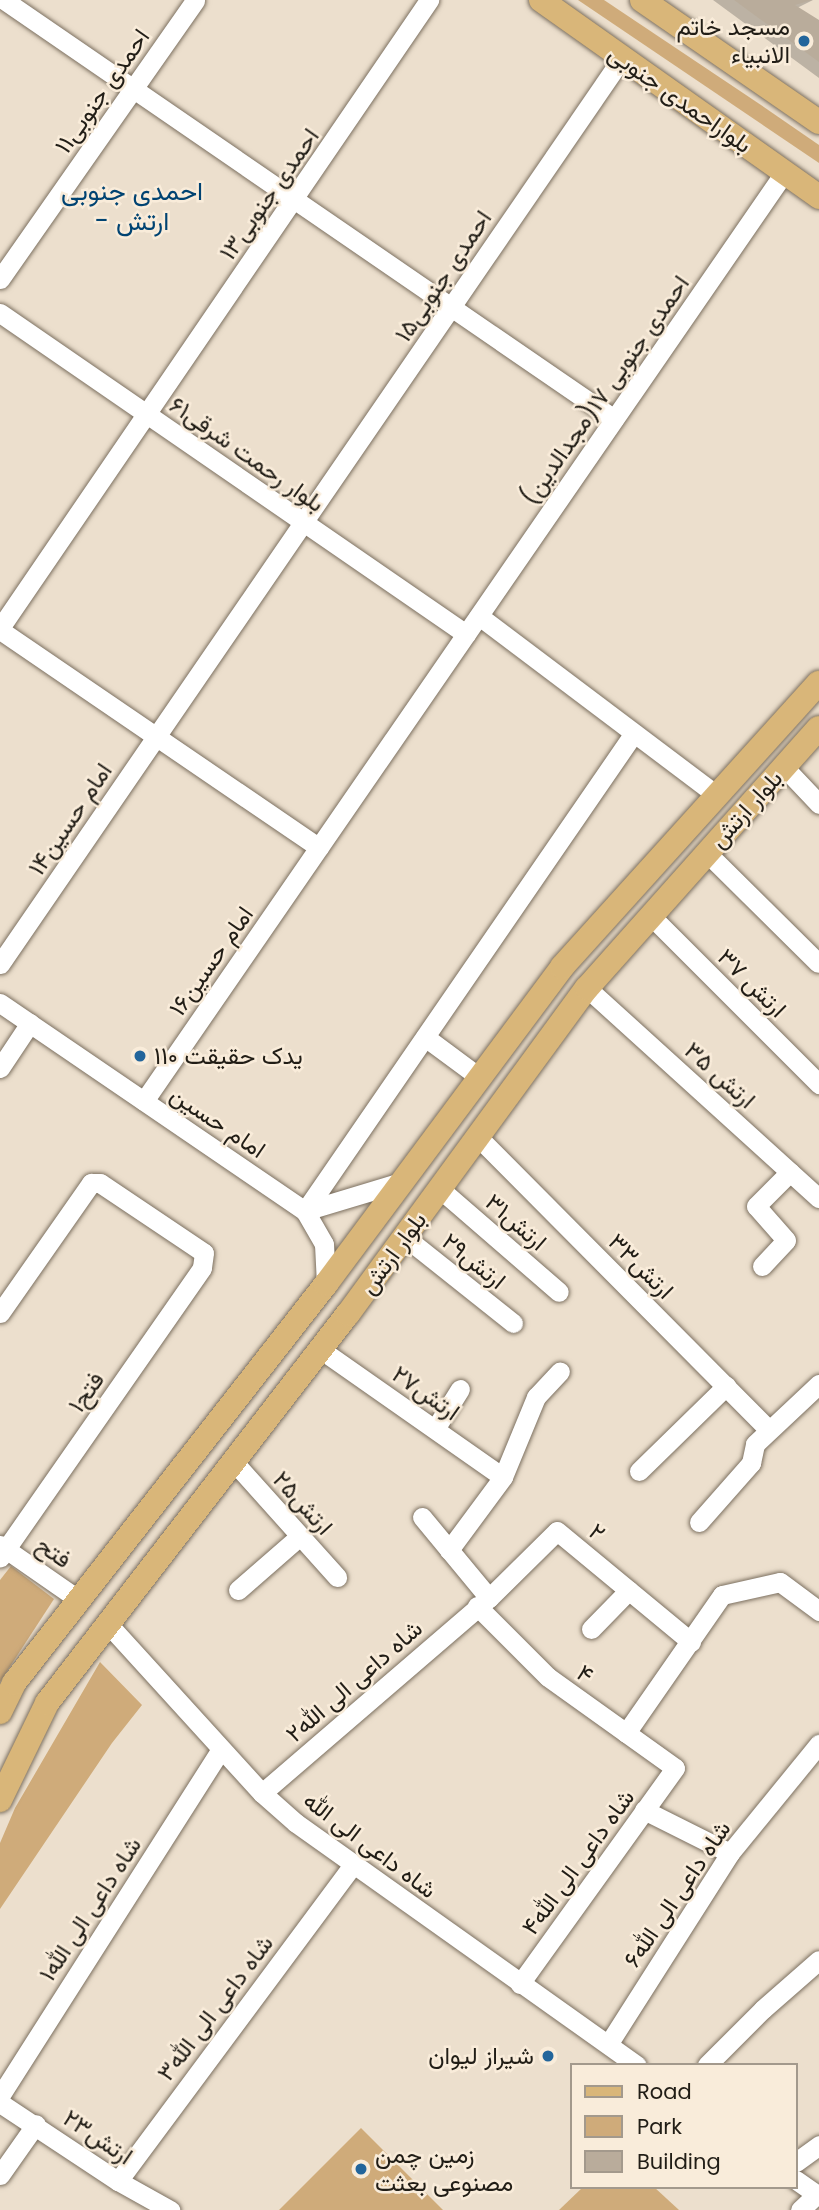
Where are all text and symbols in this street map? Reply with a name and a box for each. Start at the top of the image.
place label: مسجد خاتم الانبیاء [676,13,790,69]
street label: احمدی جنوبی۱۱ [49,23,155,159]
marker: مسجد خاتم الانبیاء [796,33,812,49]
street label: بلواراحمدی جنوبی [603,39,757,159]
street label: احمدی جنوبی۱۳ [213,123,325,265]
district label: احمدی جنوبی - ارتش [61,176,203,238]
street label: احمدی جنوبی۱۵ [388,205,498,347]
street label: احمدی جنوبی ۱۷(مجدالدین) [515,270,695,510]
street label: بلوار رحمت شرقی۶۱ [164,390,330,518]
street label: امام حسین۱۴ [22,757,118,881]
street label: بلوار ارتش [704,764,788,854]
street label: امام حسین۱۶ [163,901,259,1021]
street label: ارتش ۳۷ [712,943,792,1023]
street label: ارتش ۳۵ [679,1036,761,1114]
place label: یدک حقیقت ۱۱۰ [154,1042,303,1070]
marker: یدک حقیقت ۱۱۰ [132,1048,148,1064]
street label: امام حسین [165,1080,271,1164]
street label: ارتش۳۱ [479,1188,553,1256]
street label: بلوار ارتش [354,1206,432,1300]
street label: ارتش۲۹ [436,1227,512,1295]
street label: ارتش۳۳ [602,1227,680,1305]
street label: ارتش۲۷ [387,1359,465,1427]
street label: ۱فتح [62,1366,110,1418]
street label: ارتش۲۵ [267,1465,339,1541]
street label: ۲ [583,1517,611,1547]
street label: فتح [31,1530,77,1574]
street label: شاه داعی الی الله۲ [280,1614,428,1748]
street label: ۴ [571,1658,599,1690]
street label: شاه داعی الی الله۴ [516,1784,640,1940]
street label: شاه داعی الی الله [298,1786,442,1904]
street label: شاه داعی الی الله۶ [617,1815,737,1973]
street label: شاه داعی الی الله۱ [33,1832,147,1986]
street label: شاه داعی الی الله۳ [151,1930,279,2086]
place label: شیراز لیوان [428,2042,534,2070]
marker: شیراز لیوان [540,2048,556,2064]
legend [570,2063,798,2189]
text: Road [637,2077,692,2106]
street label: ارتش۲۳ [58,2103,138,2171]
text: Park [637,2112,682,2141]
place label: زمین چمن مصنوعی بعثت [375,2141,513,2197]
text: Building [637,2147,721,2176]
marker: زمین چمن مصنوعی بعثت [353,2161,369,2177]

